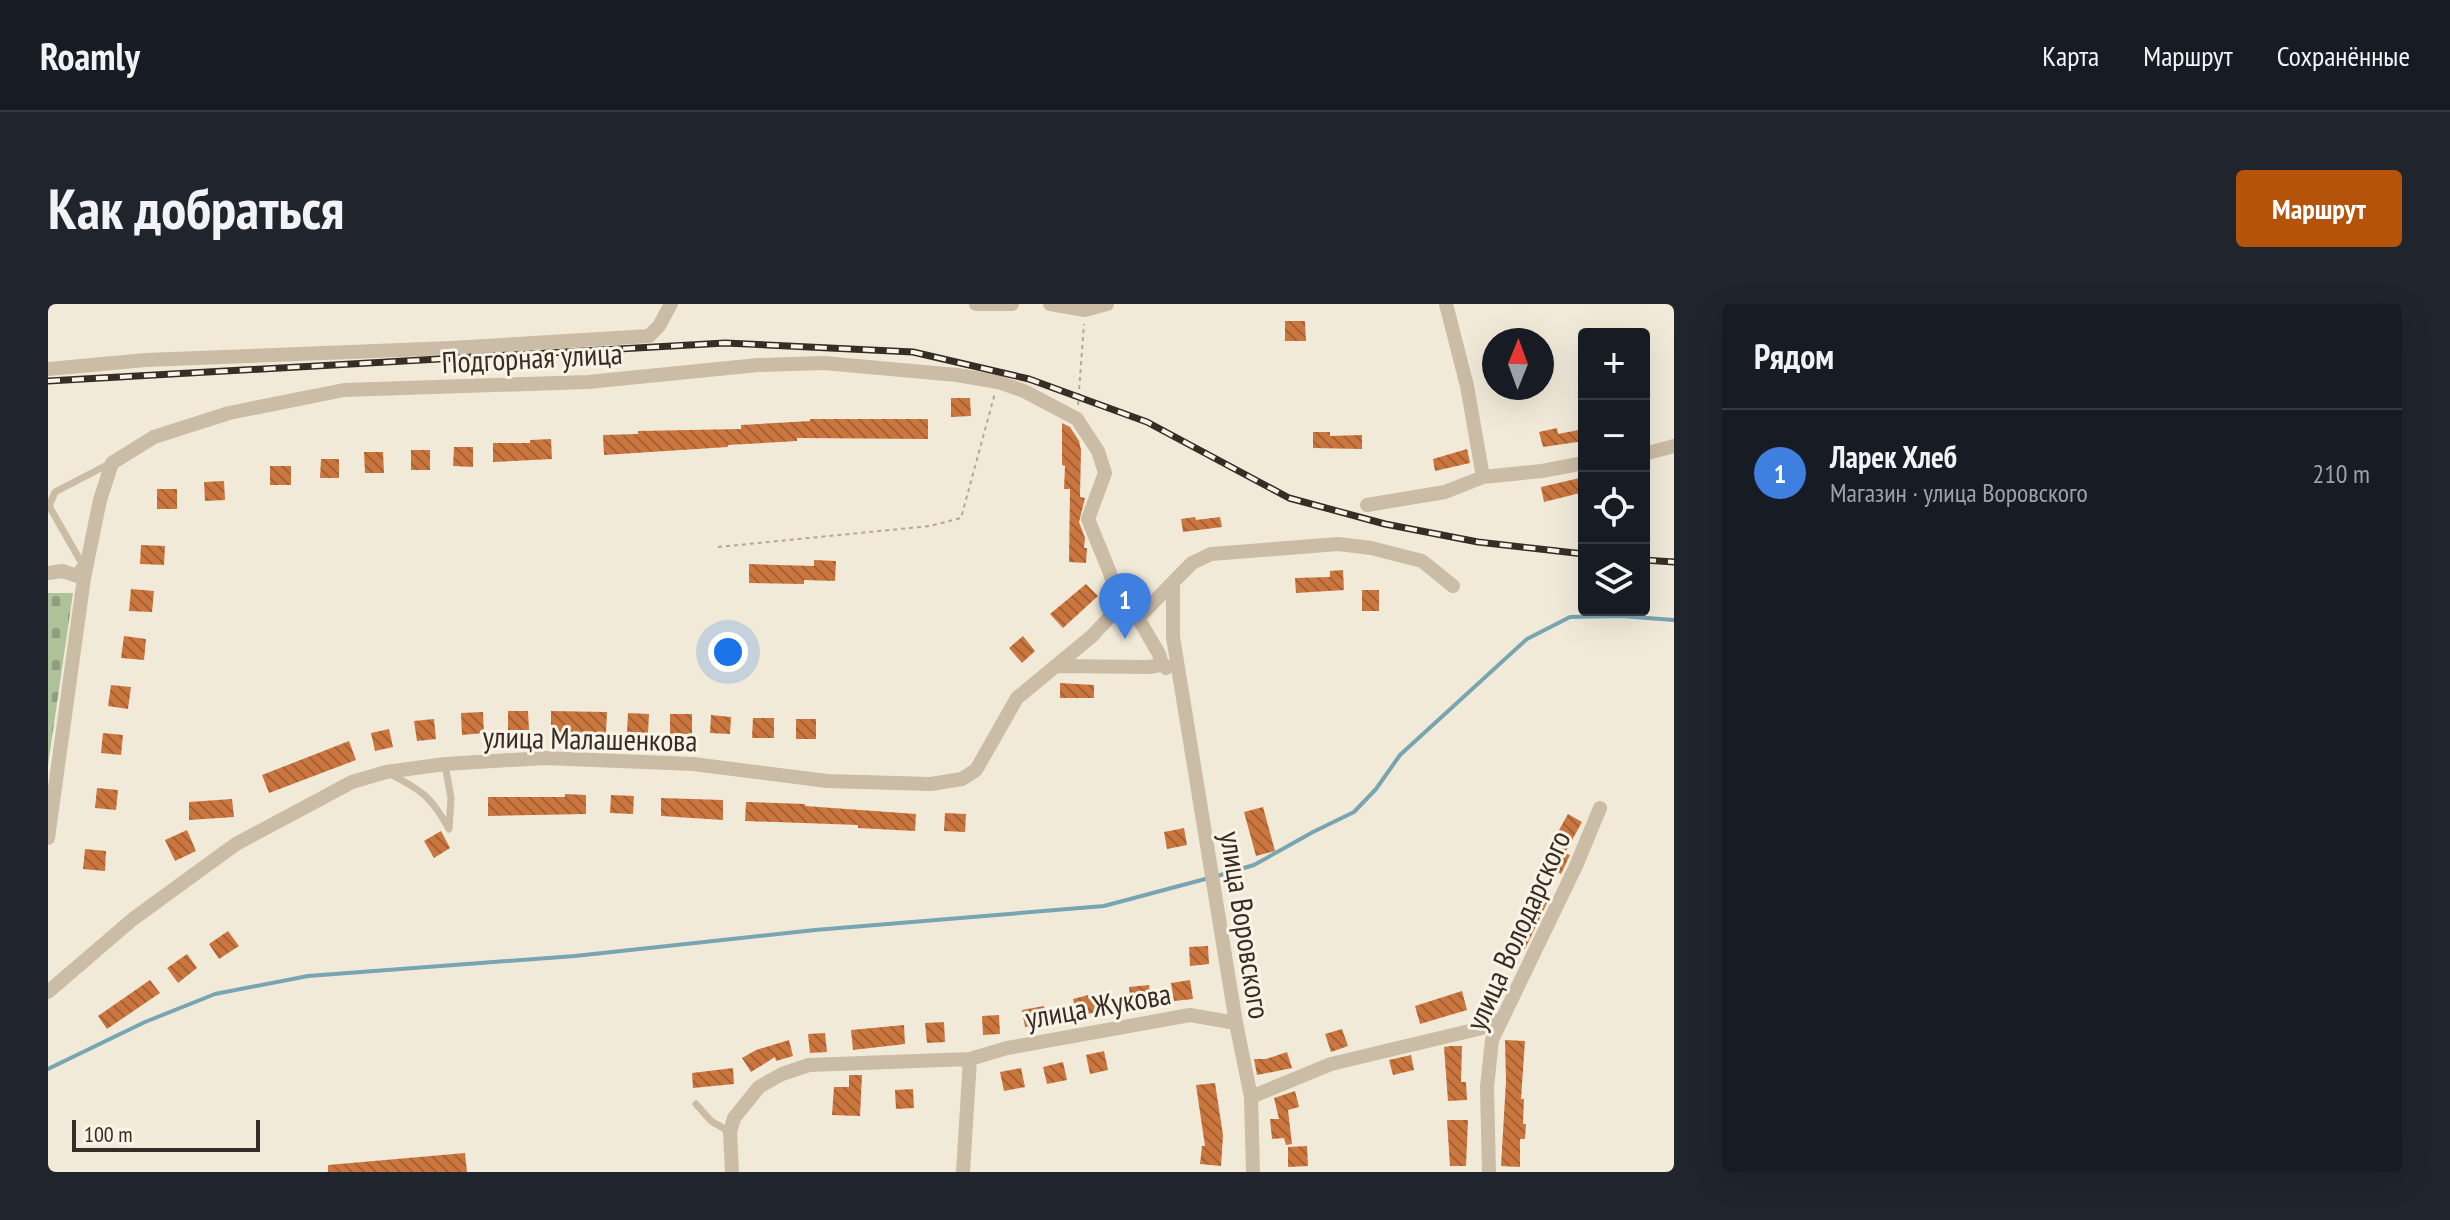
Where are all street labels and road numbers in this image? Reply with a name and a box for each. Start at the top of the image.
street label: Подгорная улица [441,333,623,381]
street label: улица Малашенкова [482,717,698,759]
street label: улица Володарского [1455,824,1579,1036]
street label: улица Воровского [1212,828,1280,1022]
street label: улица Жукова [1022,973,1174,1037]

